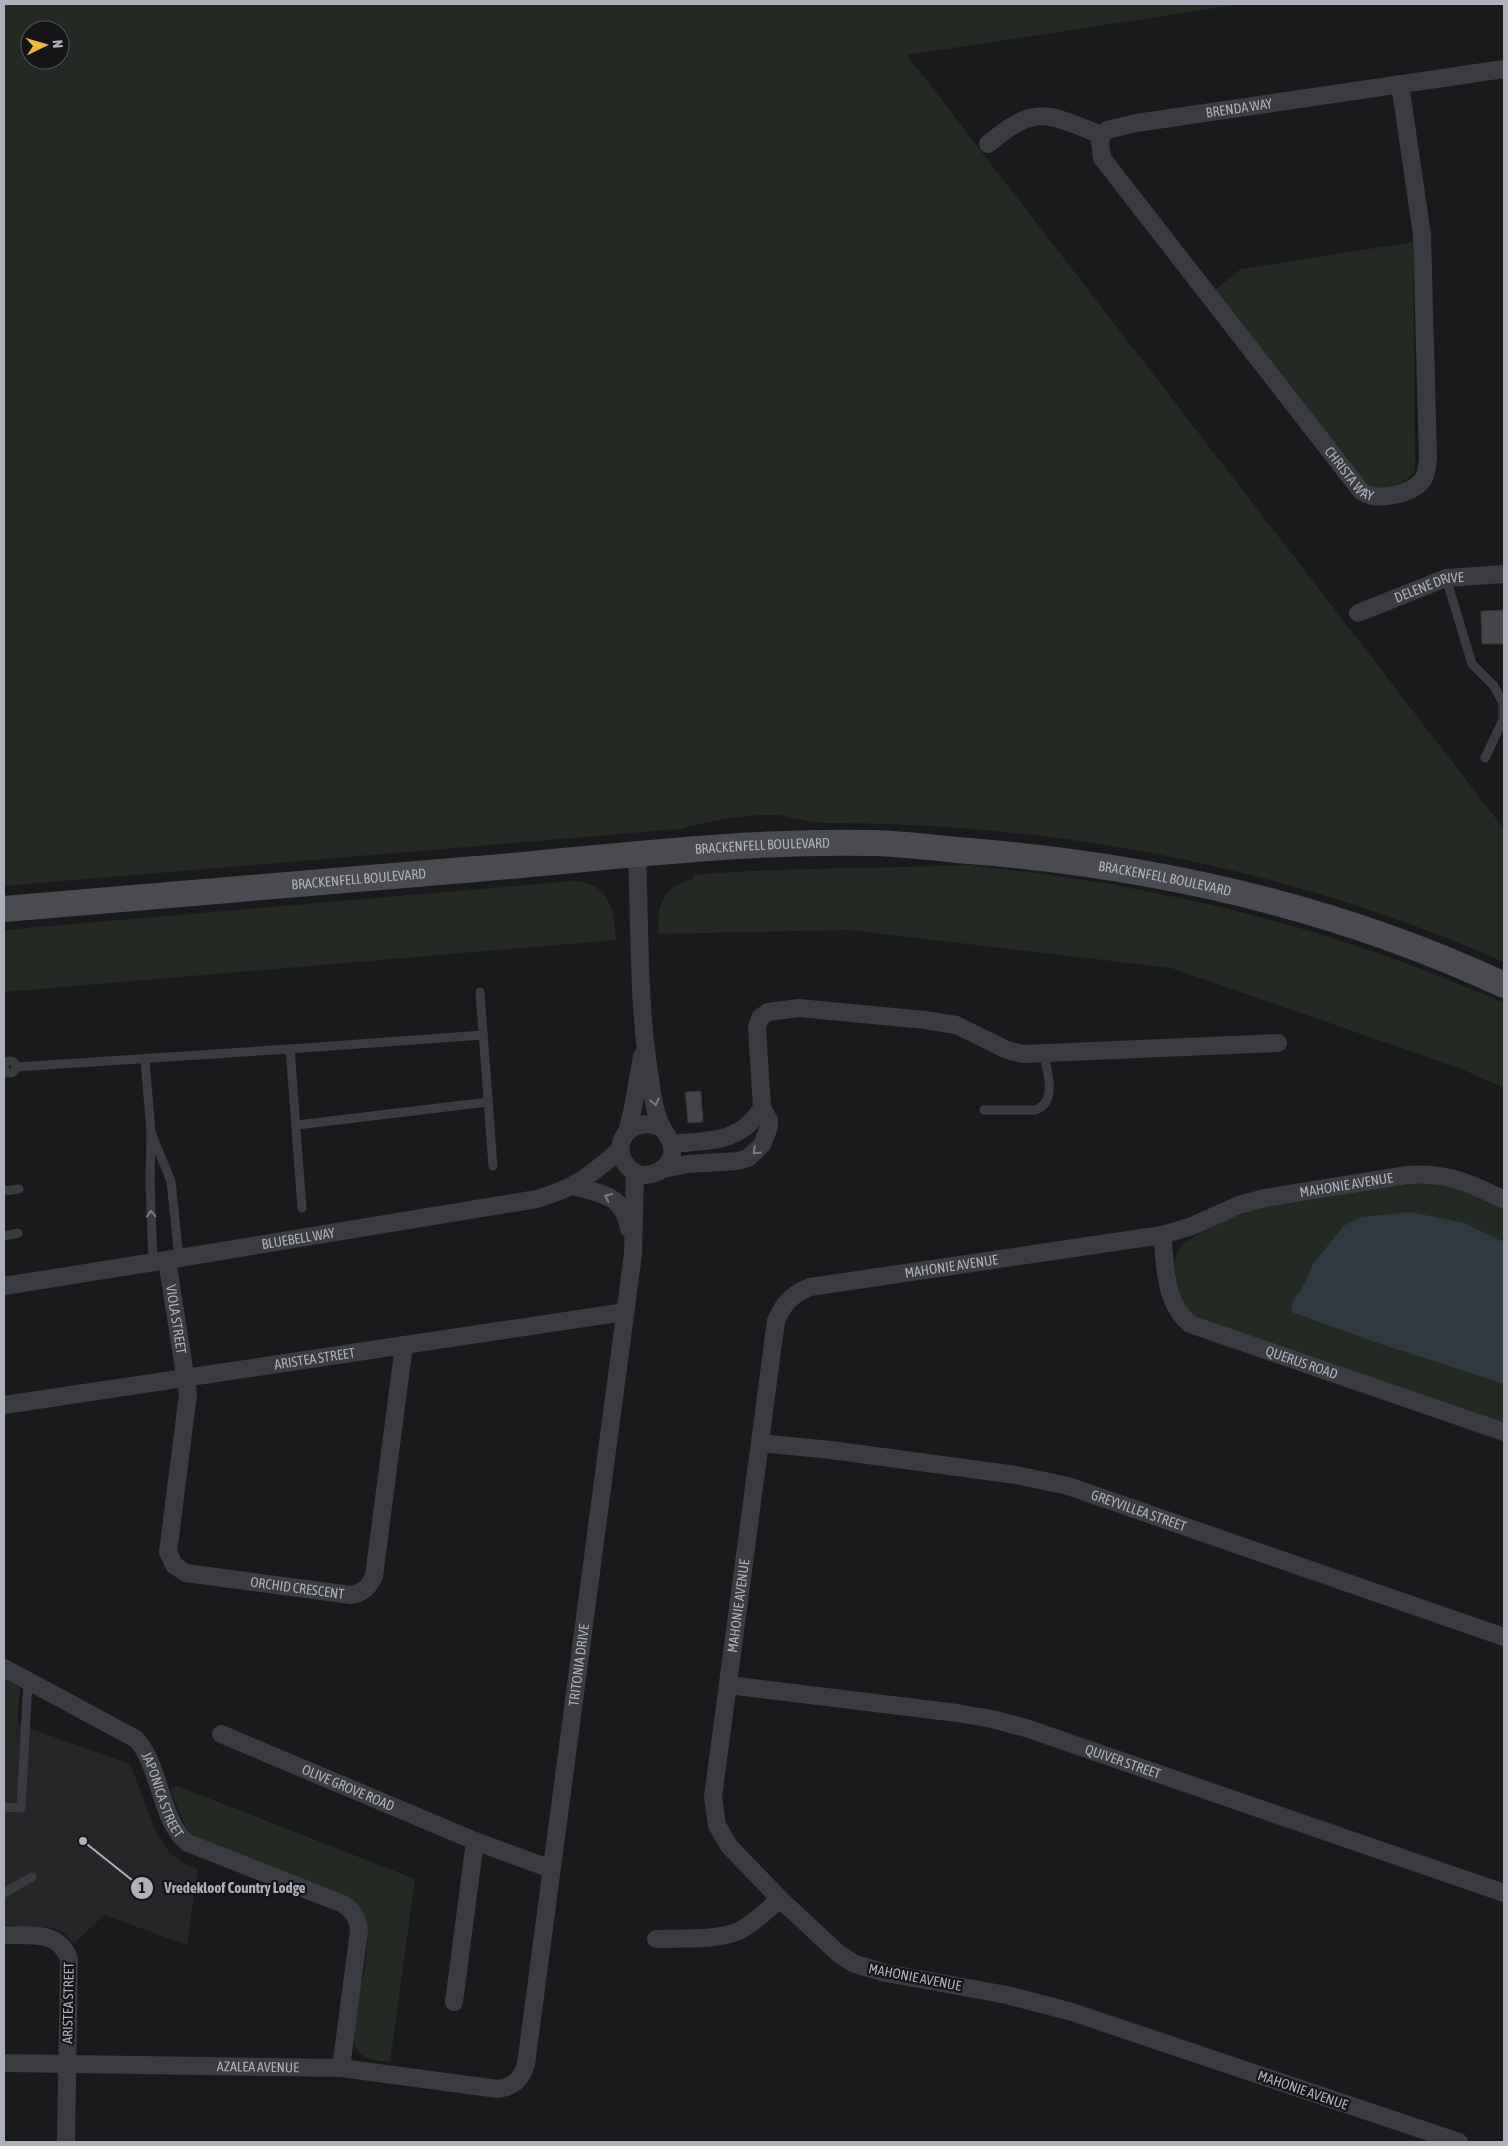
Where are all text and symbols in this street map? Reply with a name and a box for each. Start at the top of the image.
north arrow [20,20,70,70]
text: N [50,39,66,49]
street label: BRENDA WAY [1205,95,1274,121]
street label: CHRISTA WAY [1321,443,1376,504]
street label: DELENE DRIVE [1392,569,1464,606]
street label: BRACKENFELL BOULEVARD [694,835,830,857]
street label: BRACKENFELL BOULEVARD [1097,858,1233,899]
street label: BRACKENFELL BOULEVARD [291,865,427,893]
one-way arrow [649,1097,659,1106]
one-way arrow [753,1145,762,1154]
street label: MAHONIE AVENUE [1299,1169,1394,1200]
one-way arrow [604,1193,613,1204]
one-way arrow [146,1210,157,1218]
street label: BLUEBELL WAY [260,1224,337,1252]
street label: MAHONIE AVENUE [904,1251,999,1281]
street label: VIOLA STREET [163,1283,190,1355]
street label: QUERUS ROAD [1263,1343,1340,1382]
street label: ARISTEA STREET [273,1345,356,1372]
street label: GREYVILLEA STREET [1089,1487,1188,1534]
street label: MAHONIE AVENUE [724,1558,752,1654]
street label: ORCHID CRESCENT [249,1574,345,1602]
street label: TRITONIA DRIVE [565,1623,592,1707]
street label: QUIVER STREET [1083,1741,1163,1782]
street label: JAPONICA STREET [138,1749,187,1841]
street label: OLIVE GROVE ROAD [300,1761,397,1814]
callout: Vredekloof Country Lodge [129,1873,316,1903]
text: 1 [138,1879,146,1896]
text: Vredekloof Country Lodge [163,1879,306,1896]
street label: MAHONIE AVENUE [867,1960,963,1994]
street label: ARISTEA STREET [59,1962,77,2044]
street label: AZALEA AVENUE [217,2058,299,2075]
street label: MAHONIE AVENUE [1256,2067,1350,2113]

